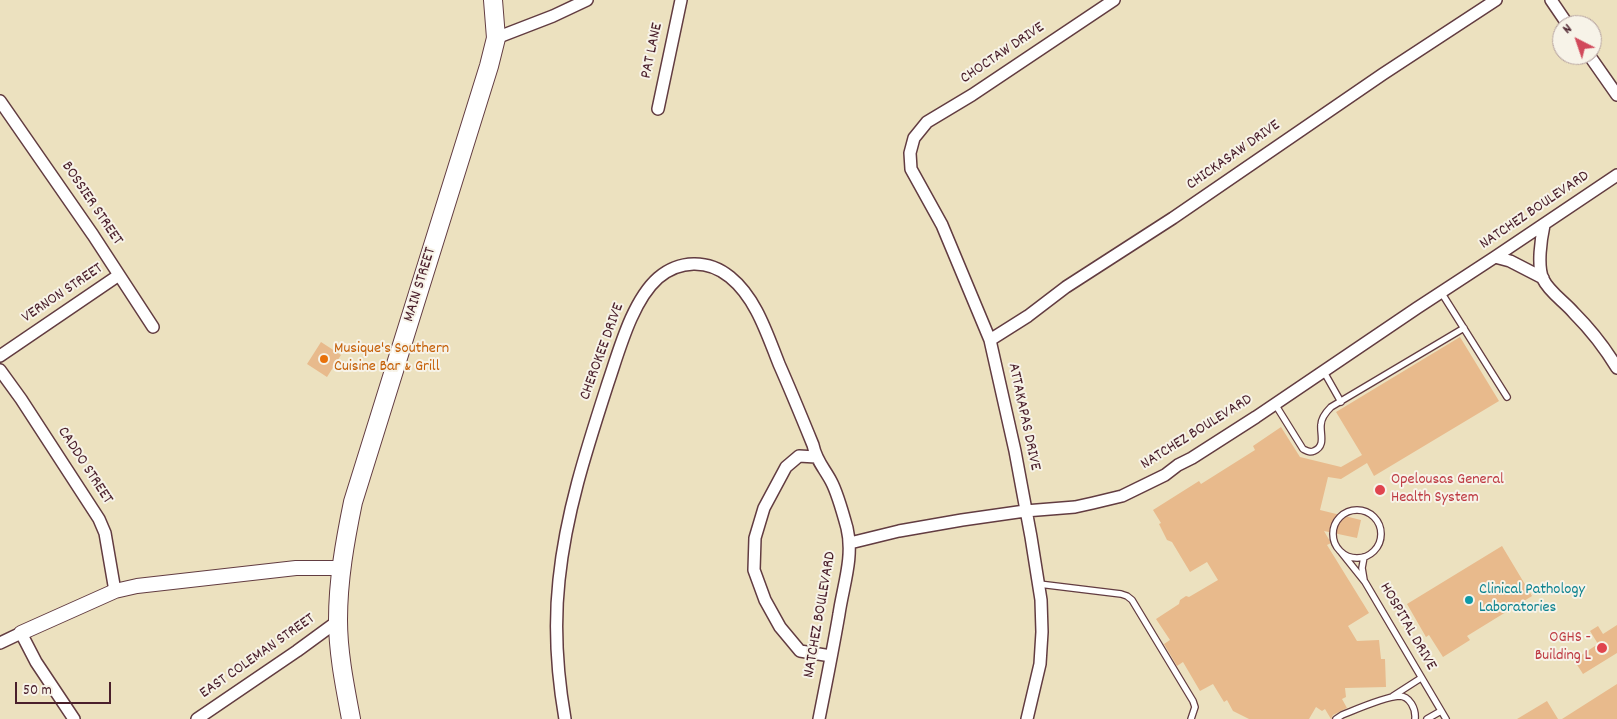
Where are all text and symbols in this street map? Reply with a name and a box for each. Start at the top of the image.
north arrow [1552,15,1602,65]
street label: CHOCTAW DRIVE [957,19,1049,89]
text: N [1559,20,1577,39]
street label: PAT LANE [638,21,668,81]
street label: CHICKASAW DRIVE [1184,117,1284,195]
street label: BOSSIER STREET [56,159,126,249]
street label: NATCHEZ BOULEVARD [1477,167,1593,255]
street label: MAIN STREET [401,245,441,325]
street label: VERNON STREET [19,260,107,328]
street label: CHEROKEE DRIVE [577,301,629,403]
place label: Musique's Southern Cuisine Bar & Grill [334,340,449,378]
marker: Musique's Southern Cuisine Bar & Grill [318,353,330,365]
street label: ATTAKAPAS DRIVE [1002,362,1044,472]
street label: NATCHEZ BOULEVARD [1138,391,1256,475]
street label: CADDO STREET [52,424,116,508]
place label: Opelousas General Health System [1391,471,1504,509]
marker: Opelousas General Health System [1373,483,1387,497]
street label: NATCHEZ BOULEVARD [800,550,842,680]
street label: HOSPITAL DRIVE [1374,580,1440,674]
place label: Clinical Pathology Laboratories [1479,581,1585,619]
marker: Clinical Pathology Laboratories [1463,594,1475,606]
street label: EAST COLEMAN STREET [197,610,319,704]
place label: OGHS - Building L [1535,629,1591,667]
marker: OGHS - Building L [1595,641,1609,655]
scale bar [18,672,114,704]
text: 50 m [23,680,52,702]

